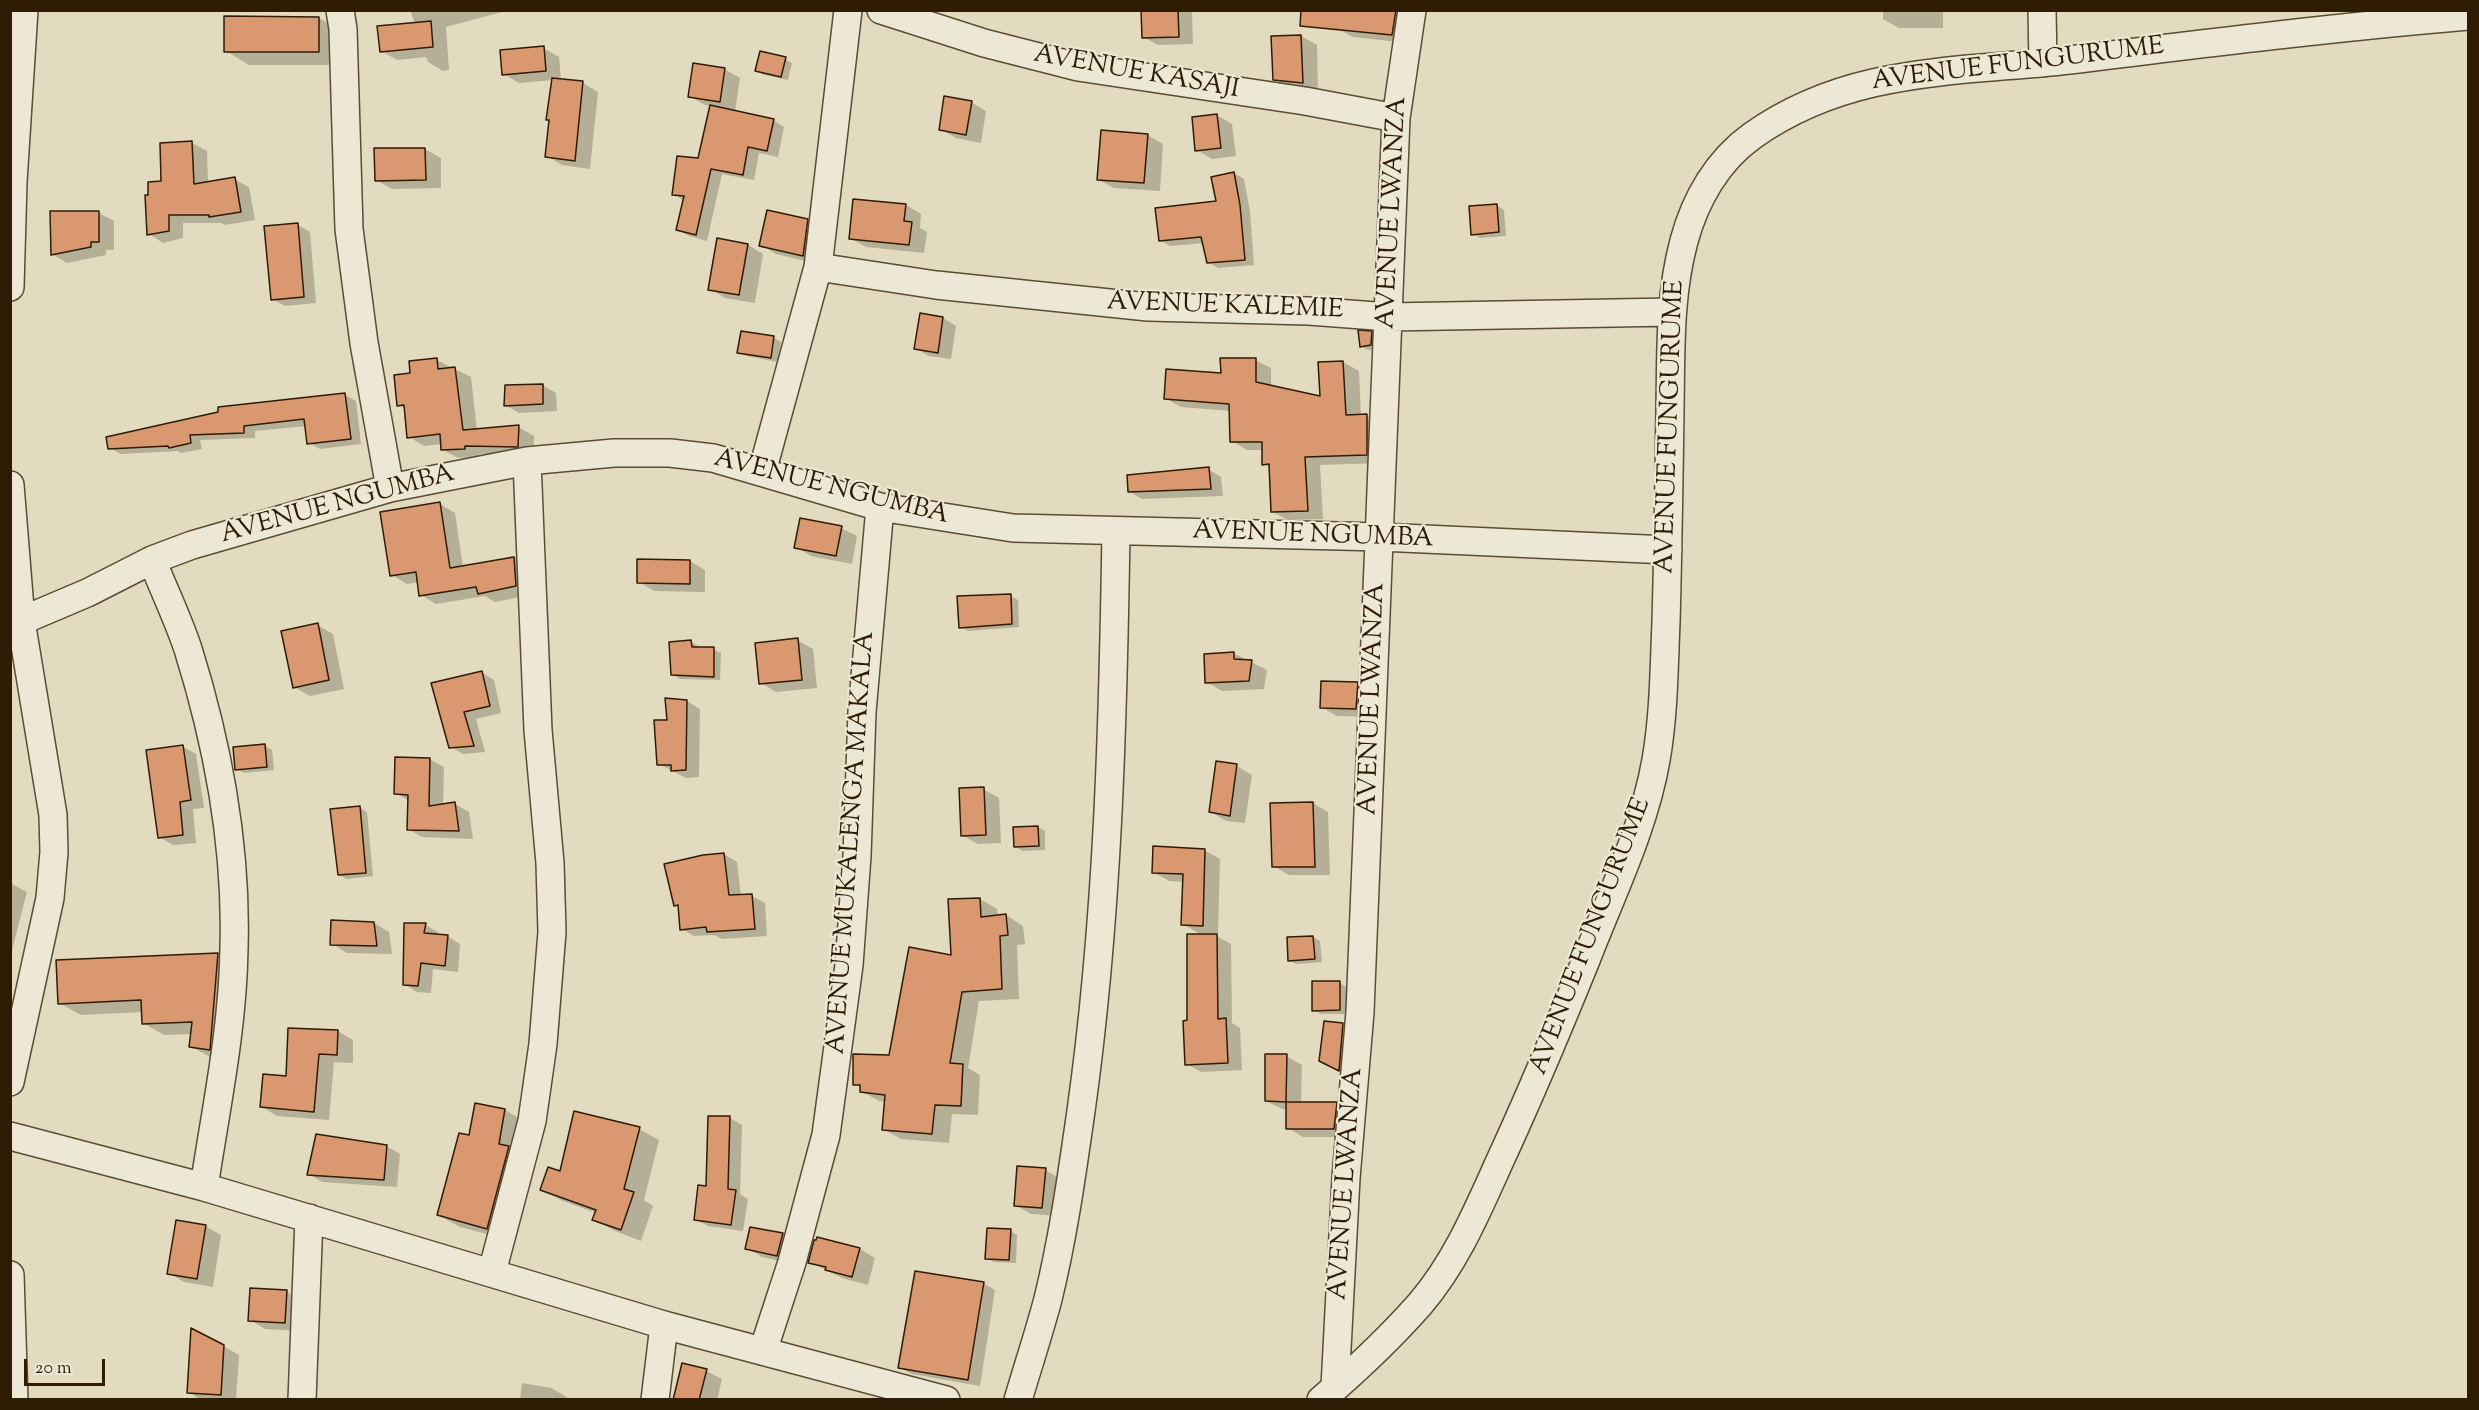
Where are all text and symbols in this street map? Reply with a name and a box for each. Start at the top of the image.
street label: AVENUE FUNGURUME [1870,33,2166,99]
street label: AVENUE KASAJI [1031,41,1241,107]
street label: AVENUE LWANZA [1372,96,1416,330]
street label: AVENUE FUNGURUME [1651,280,1693,574]
street label: AVENUE KALEMIE [1106,288,1344,328]
street label: AVENUE NGUMBA [710,445,952,533]
street label: AVENUE NGUMBA [217,460,459,552]
street label: AVENUE NGUMBA [1192,517,1434,557]
street label: AVENUE LWANZA [1354,582,1394,816]
street label: AVENUE MUKALENGA MAKALA [823,630,883,1056]
street label: AVENUE FUNGURUME [1525,794,1659,1080]
street label: AVENUE LWANZA [1324,1067,1372,1301]
scale bar [27,1347,108,1385]
text: 20 m [35,1356,72,1382]

